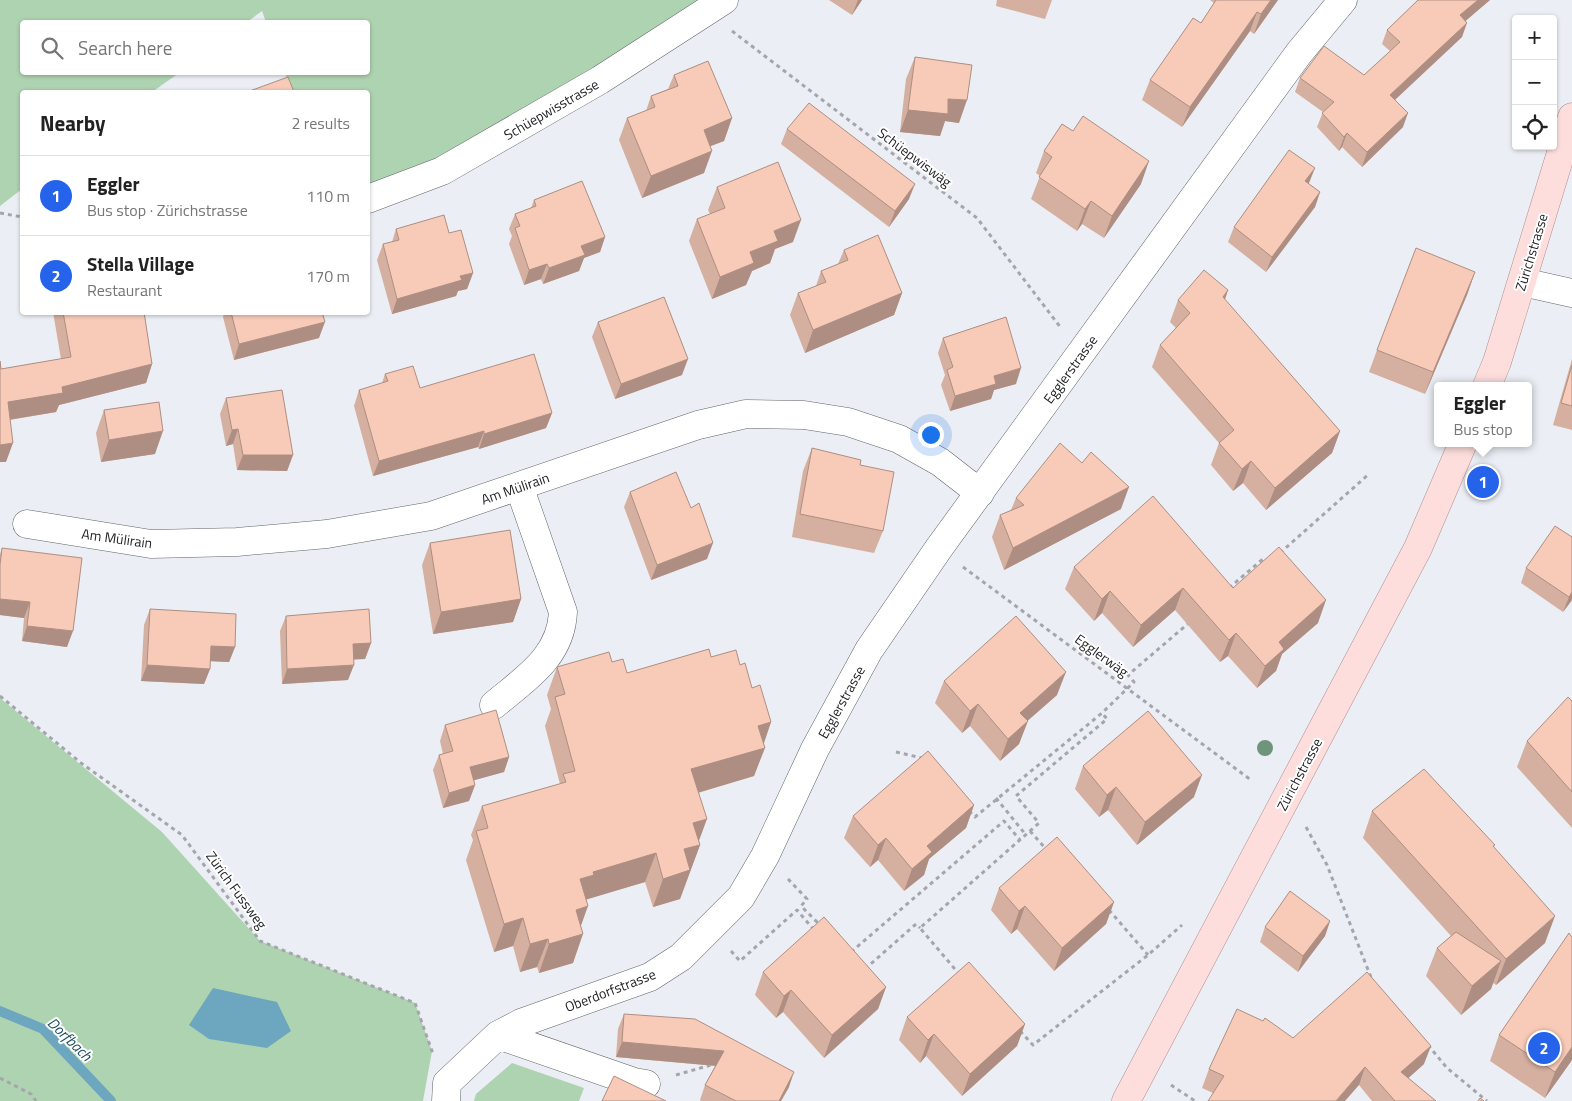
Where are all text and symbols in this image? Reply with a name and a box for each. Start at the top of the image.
map controls [1512,15,1557,150]
button: + [1512,15,1557,60]
search box [20,20,370,75]
text: Search here [78,33,172,62]
icon: search [38,34,66,62]
button: − [1512,60,1557,105]
street label: Schüepwisstrasse [500,73,602,145]
button: locate [1512,105,1557,150]
text: Nearby [40,107,105,139]
text: 2 results [291,111,350,135]
street label: Schüepwiswäg [874,122,956,192]
text: Eggler [87,169,139,198]
text: 1 [52,184,60,208]
text: 110 m [306,184,350,208]
text: Bus stop · Zürichstrasse [87,198,248,222]
street label: Zürichstrasse [1509,211,1553,293]
text: Stella Village [87,249,194,278]
text: 2 [52,264,60,288]
text: 170 m [306,264,350,288]
text: Restaurant [87,278,162,302]
street label: Egglerstrasse [1038,330,1102,408]
popup [1434,382,1532,447]
text: Eggler [1453,388,1506,417]
text: Bus stop [1453,417,1513,441]
your location [918,422,944,448]
pin: 1 [1467,463,1499,501]
street label: Am Mülirain [478,467,552,509]
street label: Am Mülirain [80,523,154,553]
street label: Egglerwäg [1071,628,1133,682]
street label: Egglerstrasse [812,662,870,742]
street label: Zürichstrasse [1271,734,1327,814]
street label: Zürich Fussweg [202,847,272,933]
street label: Oberdorfstrasse [561,963,659,1017]
water label: Dorfbach [42,1012,98,1067]
pin: 2 [1528,1029,1560,1067]

